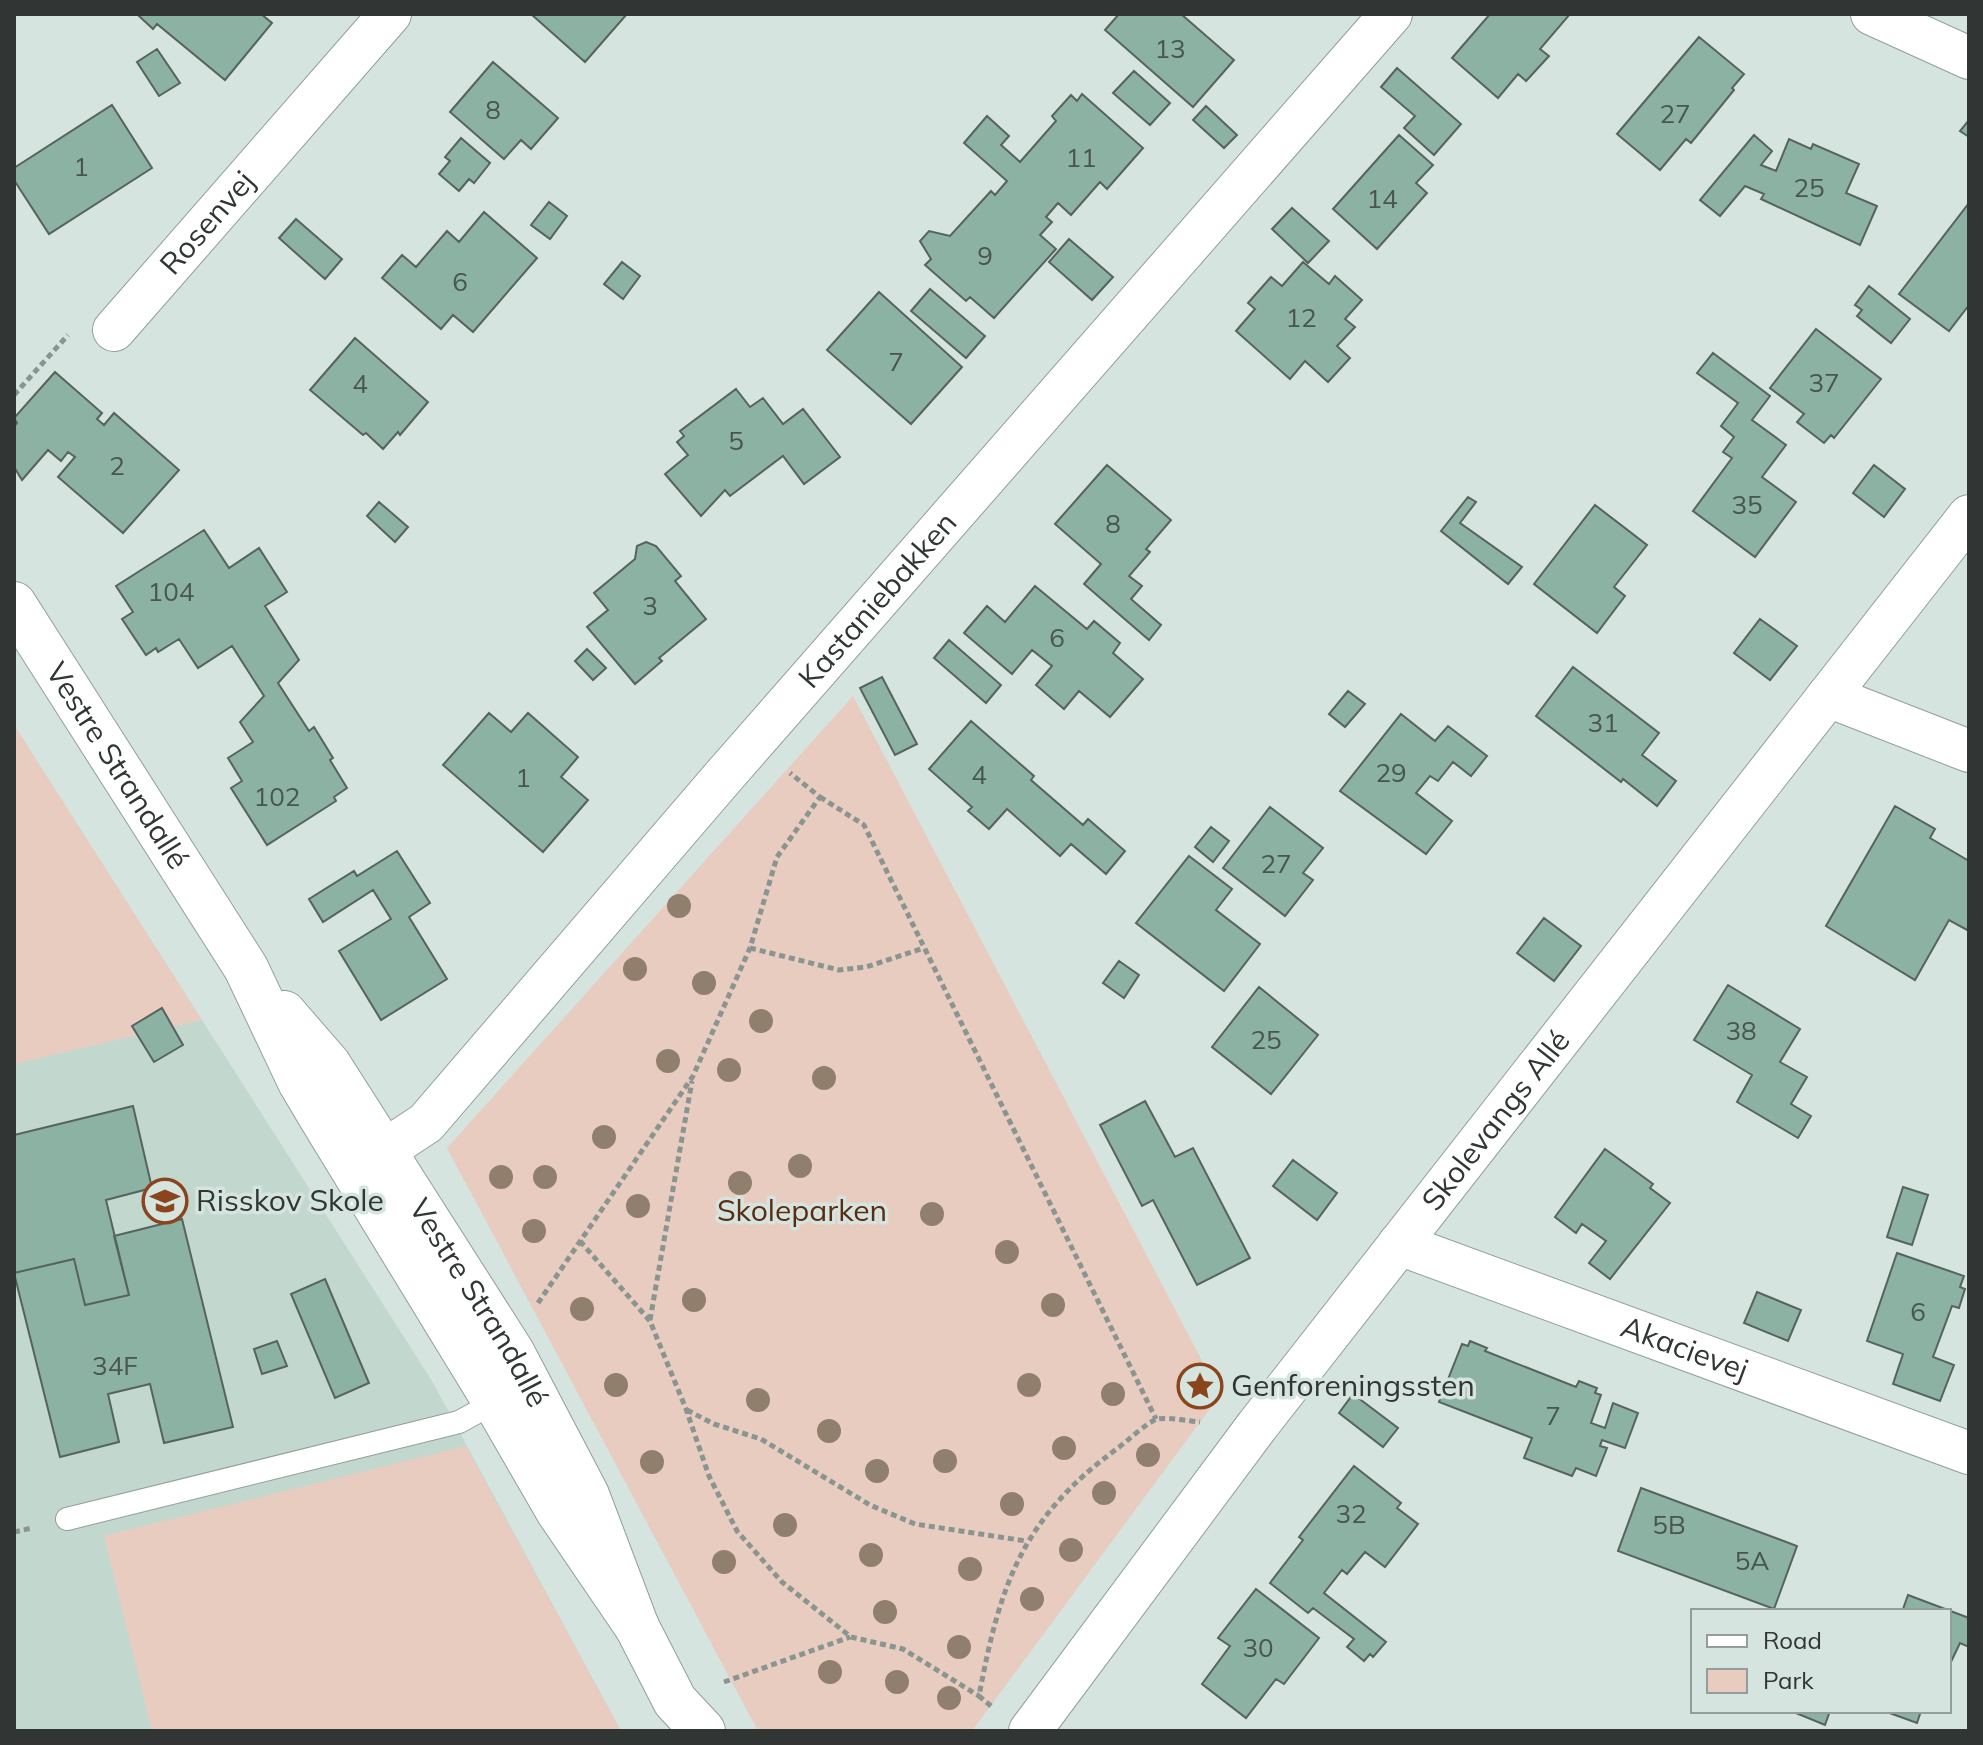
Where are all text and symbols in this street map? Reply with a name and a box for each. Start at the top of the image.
house number: 13 [1154,32,1186,65]
house number: 8 [485,93,501,126]
house number: 27 [1659,97,1691,130]
house number: 11 [1065,141,1097,174]
house number: 1 [73,150,89,183]
street label: Rosenvej [151,163,262,282]
house number: 25 [1793,171,1825,204]
house number: 14 [1366,182,1398,215]
house number: 9 [977,239,993,272]
house number: 6 [452,265,468,298]
house number: 12 [1285,301,1317,334]
house number: 7 [888,345,904,378]
house number: 37 [1808,366,1840,399]
house number: 4 [352,367,368,400]
house number: 5 [728,424,744,457]
house number: 2 [109,449,125,482]
house number: 35 [1731,488,1763,521]
street label: Kastaniebakken [790,504,964,696]
house number: 8 [1105,507,1121,540]
house number: 104 [148,575,194,608]
house number: 3 [642,589,658,622]
house number: 6 [1049,621,1065,654]
street label: Vestre Strandallé [38,655,198,876]
house number: 31 [1587,706,1619,739]
house number: 29 [1375,756,1407,789]
house number: 4 [971,758,987,791]
house number: 1 [515,761,531,794]
house number: 102 [254,780,300,813]
house number: 27 [1260,847,1292,880]
house number: 38 [1725,1014,1757,1047]
street label: Skolevangs Allé [1413,1022,1578,1218]
house number: 25 [1250,1023,1282,1056]
school or university icon: Risskov Skole [141,1177,189,1225]
place label: Risskov Skole [196,1181,384,1219]
street label: Vestre Strandallé [401,1191,557,1413]
park label: Skoleparken [717,1191,887,1229]
house number: 6 [1910,1295,1926,1328]
street label: Akacievej [1616,1307,1754,1388]
house number: 34F [92,1349,138,1382]
place icon: Genforeningssten [1176,1362,1224,1410]
place label: Genforeningssten [1231,1366,1475,1404]
house number: 7 [1545,1399,1561,1432]
house number: 32 [1335,1497,1367,1530]
house number: 5B [1652,1508,1686,1541]
house number: 5A [1735,1544,1769,1577]
legend [1691,1609,1951,1713]
text: Road [1763,1625,1822,1655]
house number: 30 [1242,1631,1274,1664]
text: Park [1763,1665,1814,1695]

